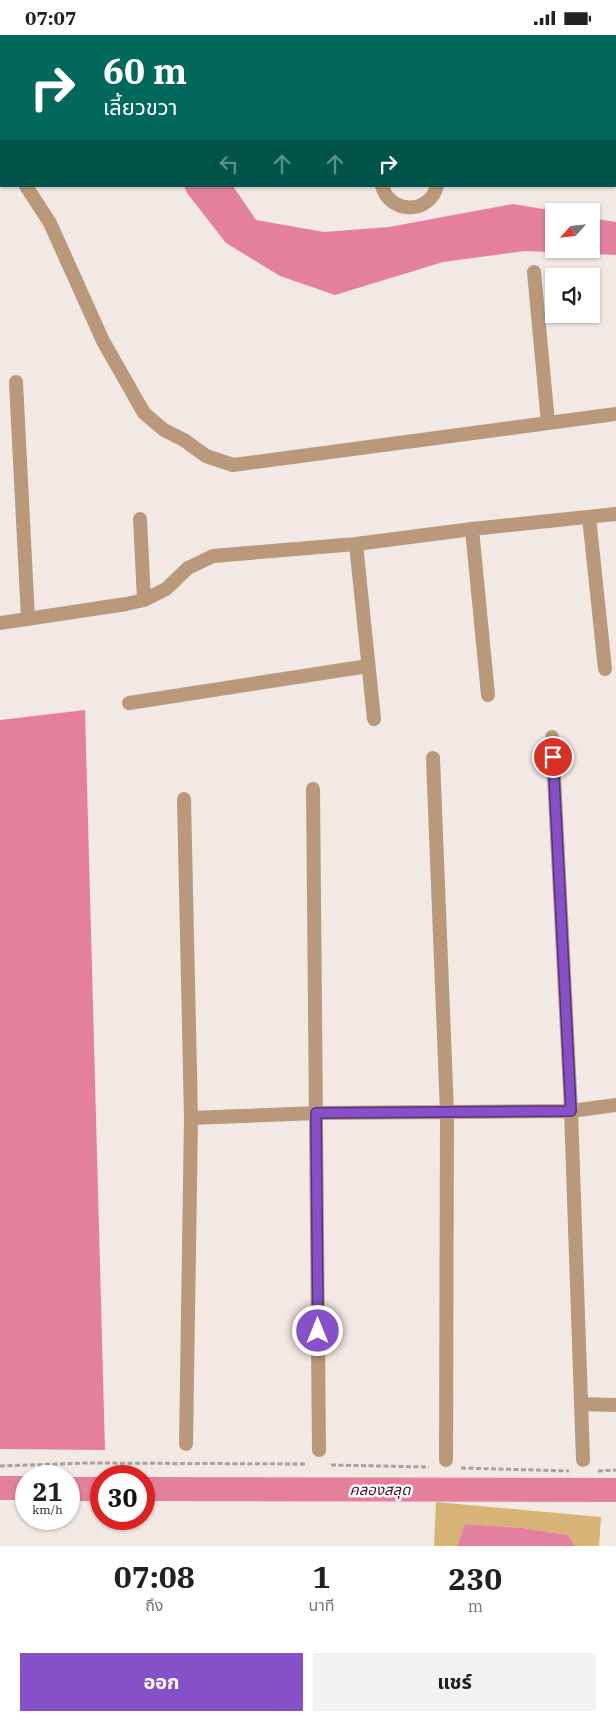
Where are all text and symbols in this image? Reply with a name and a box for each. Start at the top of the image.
text: 07:07 [25,6,76,30]
text: 60 m [103,48,187,94]
icon: right [20,55,85,120]
text: เลี้ยวขวา [103,92,178,121]
icon: left [215,150,243,178]
icon: ahead [268,150,296,178]
icon: ahead [321,150,349,178]
icon: right [374,150,402,178]
north arrow [545,203,600,257]
map controls [545,203,600,323]
button: sound [545,268,600,323]
pin [532,736,574,778]
icon: arrive [539,743,567,771]
position arrow [291,1304,343,1356]
speed limit sign: 30 [90,1465,155,1530]
text: 21 [32,1475,63,1508]
water label: คลองสลุด [350,1480,411,1499]
text: km/h [32,1502,63,1517]
text: 07:08 [114,1557,195,1596]
text: 1 [313,1557,331,1596]
text: 230 [448,1559,502,1598]
text: ถึง [145,1595,163,1615]
text: นาที [309,1595,335,1615]
text: m [468,1596,483,1616]
button: ออก [20,1653,303,1711]
button: แชร์ [313,1653,596,1711]

